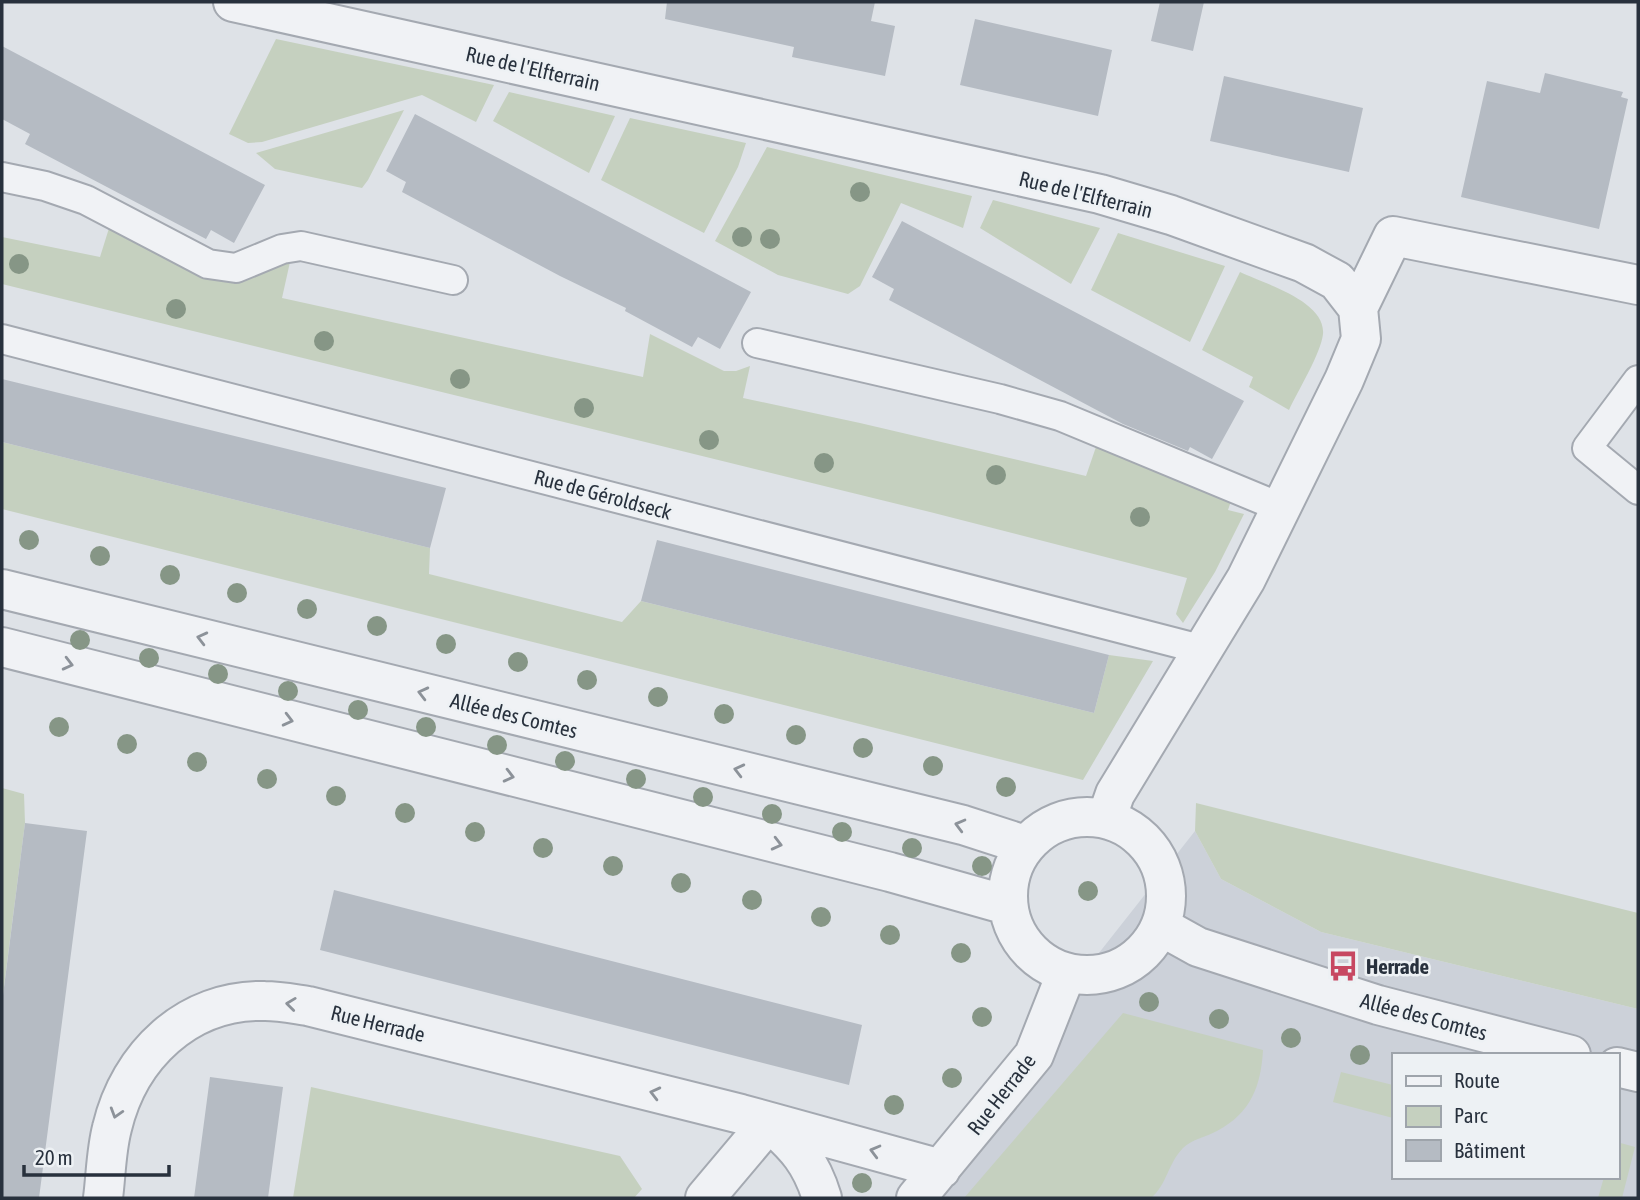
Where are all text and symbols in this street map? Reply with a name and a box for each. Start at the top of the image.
street label: Rue de l'Elfterrain [464,41,602,95]
street label: Rue de l'Elfterrain [1017,166,1155,222]
street label: Rue de Géroldseck [532,464,674,524]
one-way arrow [196,632,208,647]
one-way arrow [62,656,74,670]
one-way arrow [417,687,429,701]
street label: Allée des Comtes [448,688,580,742]
one-way arrow [282,712,294,726]
one-way arrow [734,764,746,778]
one-way arrow [503,768,515,782]
one-way arrow [954,818,966,833]
one-way arrow [771,836,783,850]
bus stop icon: Herrade [1326,949,1360,983]
place label: Herrade [1366,954,1429,978]
street label: Allée des Comtes [1358,988,1490,1044]
one-way arrow [285,996,297,1011]
street label: Rue Herrade [329,1000,427,1046]
street label: Rue Herrade [962,1049,1040,1139]
legend [1392,1053,1619,1179]
text: Route [1454,1068,1500,1092]
one-way arrow [649,1087,661,1101]
text: Parc [1454,1103,1488,1127]
one-way arrow [110,1107,125,1119]
scale bar [24,1134,170,1178]
text: Bâtiment [1454,1138,1525,1162]
text: 20 m [35,1145,73,1169]
one-way arrow [869,1145,881,1160]

